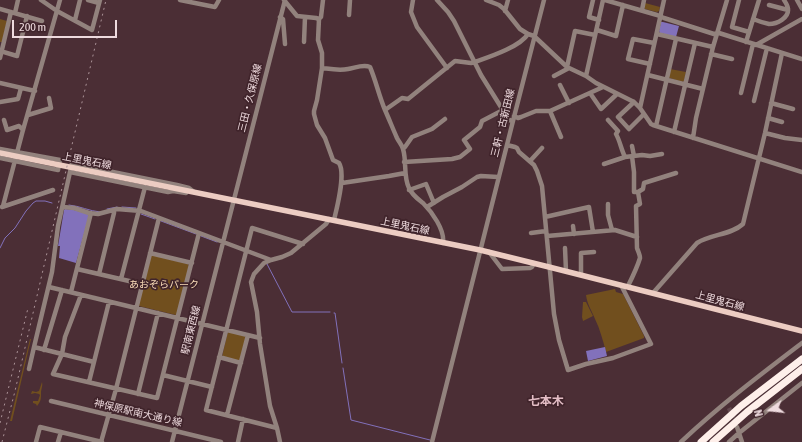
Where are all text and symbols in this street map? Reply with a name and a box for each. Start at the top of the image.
scale bar [14,12,119,38]
text: 200 m [19,20,46,34]
street label: 三田・久保原線 [236,63,264,133]
street label: 三軒・古新田線 [489,88,517,158]
street label: 上里鬼石線 [61,150,113,172]
street label: 上里鬼石線 [379,215,431,237]
park label: あおぞらパーク [129,279,199,291]
street label: 上里鬼石線 [694,289,746,313]
street label: 駅南東西線 [179,304,203,356]
north arrow [750,390,790,430]
district label: 七本木 [528,394,564,408]
street label: 神保原駅南大通り線 [93,397,183,429]
text: N [752,408,765,418]

